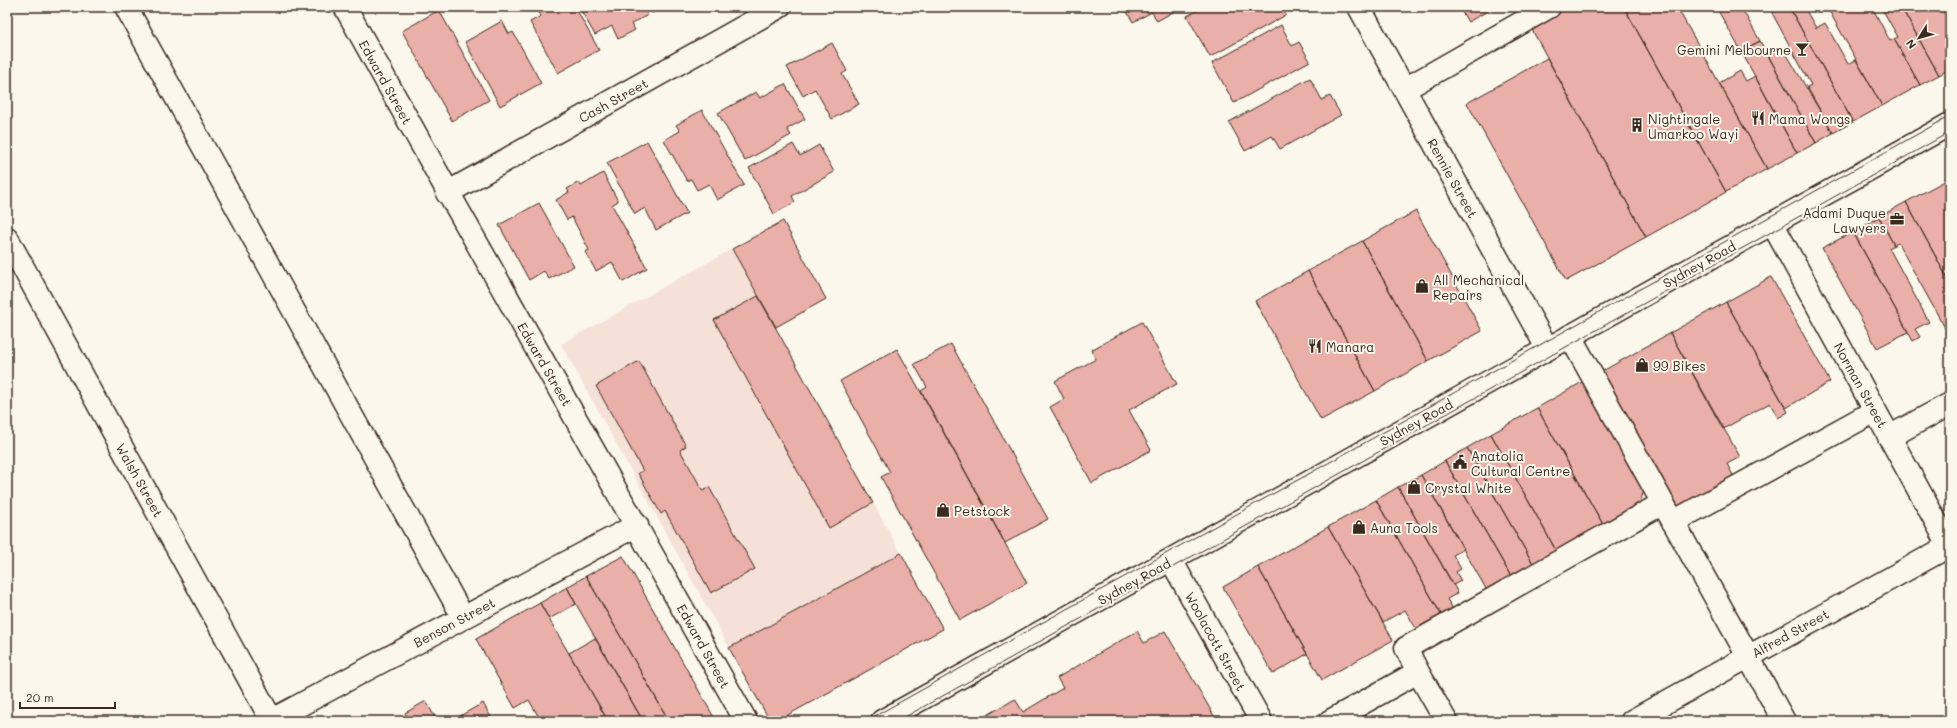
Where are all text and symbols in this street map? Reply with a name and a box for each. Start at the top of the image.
north arrow [1899,18,1939,58]
text: N [1902,36,1919,52]
street label: Edward Street [356,37,416,128]
place label: Gemini Melbourne [1677,41,1791,58]
bar icon: Gemini Melbourne [1794,41,1810,57]
street label: Cash Street [575,74,651,126]
place label: Nightingale Umarkoo Wayi [1648,110,1738,142]
restaurant icon: Mama Wongs [1750,110,1766,126]
place label: Mama Wongs [1769,110,1850,127]
building icon: Nightingale Umarkoo Wayi [1629,117,1645,133]
street label: Rennie Street [1424,135,1482,221]
place label: Adami Duque Lawyers [1803,204,1886,236]
office icon: Adami Duque Lawyers [1889,211,1905,227]
street label: Sydney Road [1659,237,1739,291]
place label: All Mechanical Repairs [1433,271,1524,303]
shop icon: All Mechanical Repairs [1414,278,1430,294]
street label: Edward Street [514,319,576,409]
restaurant icon: Manara [1307,338,1323,354]
place label: Manara [1326,338,1374,355]
street label: Norman Street [1831,339,1892,431]
shop icon: 99 Bikes [1634,357,1650,373]
place label: 99 Bikes [1653,357,1706,374]
street label: Sydney Road [1376,395,1456,449]
street label: Walsh Street [113,440,167,520]
place label: Anatolia Cultural Centre [1471,447,1570,479]
public building icon: Anatolia Cultural Centre [1452,454,1468,470]
shop icon: Crystal White [1406,479,1422,495]
place label: Crystal White [1425,479,1512,496]
shop icon: Petstock [935,502,951,518]
place label: Petstock [954,502,1010,519]
shop icon: Auna Tools [1351,519,1367,535]
place label: Auna Tools [1370,519,1438,536]
street label: Sydney Road [1094,554,1174,608]
street label: Woolacott Street [1182,589,1250,694]
street label: Benson Street [410,593,498,651]
street label: Edward Street [674,601,734,692]
street label: Alfred Street [1748,605,1832,661]
scale bar [20,684,115,710]
text: 20 m [26,689,54,705]

